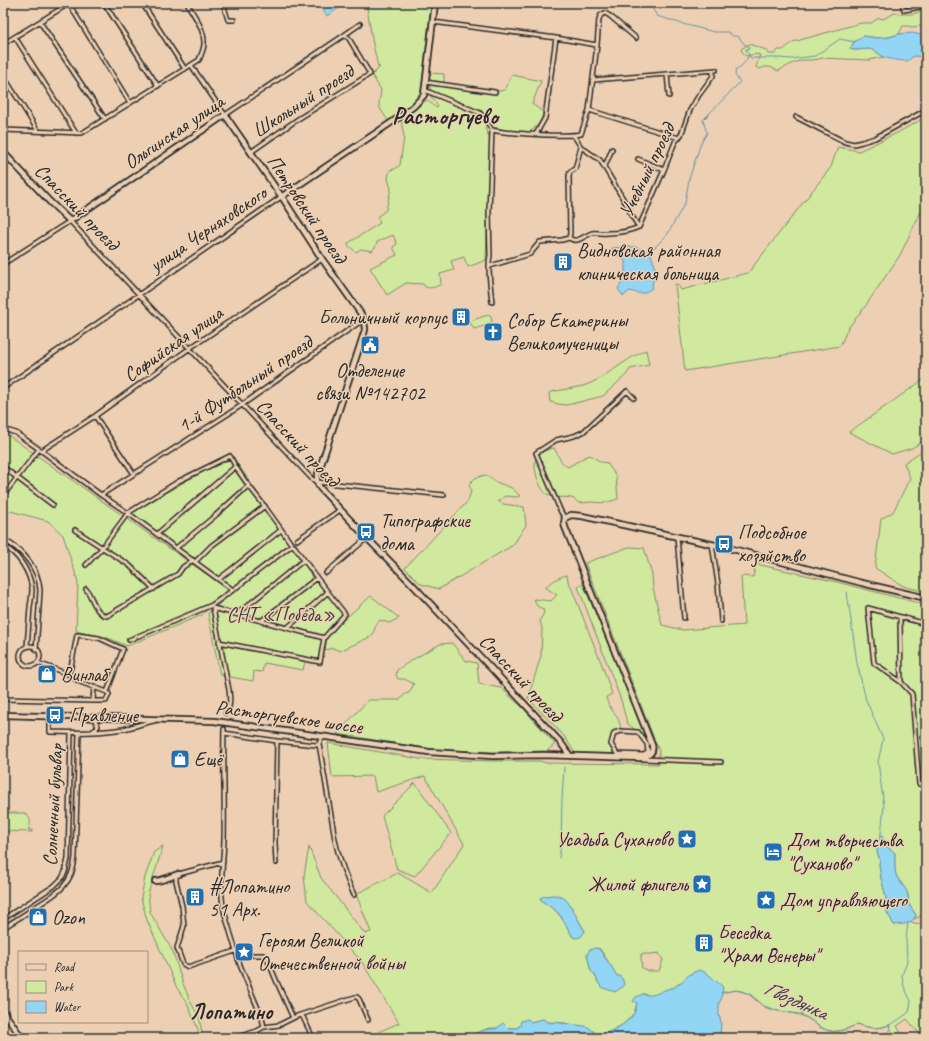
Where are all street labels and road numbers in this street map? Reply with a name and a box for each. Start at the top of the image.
street label: Школьный проезд [248,58,360,143]
street label: Ольгинская улица [119,88,230,175]
street label: Учебный проезд [614,117,681,221]
street label: Петровский проезд [261,150,354,270]
street label: Спасский проезд [29,158,126,257]
street label: улица Черняховского [144,180,273,278]
street label: Софийская улица [118,299,229,387]
street label: 1-й Футбольный проезд [173,329,319,438]
street label: Спасский проезд [251,394,347,494]
street label: Спасский проезд [474,629,570,729]
street label: Расторгуевское шоссе [214,694,365,740]
street label: Солнечный бульвар [37,742,69,867]

